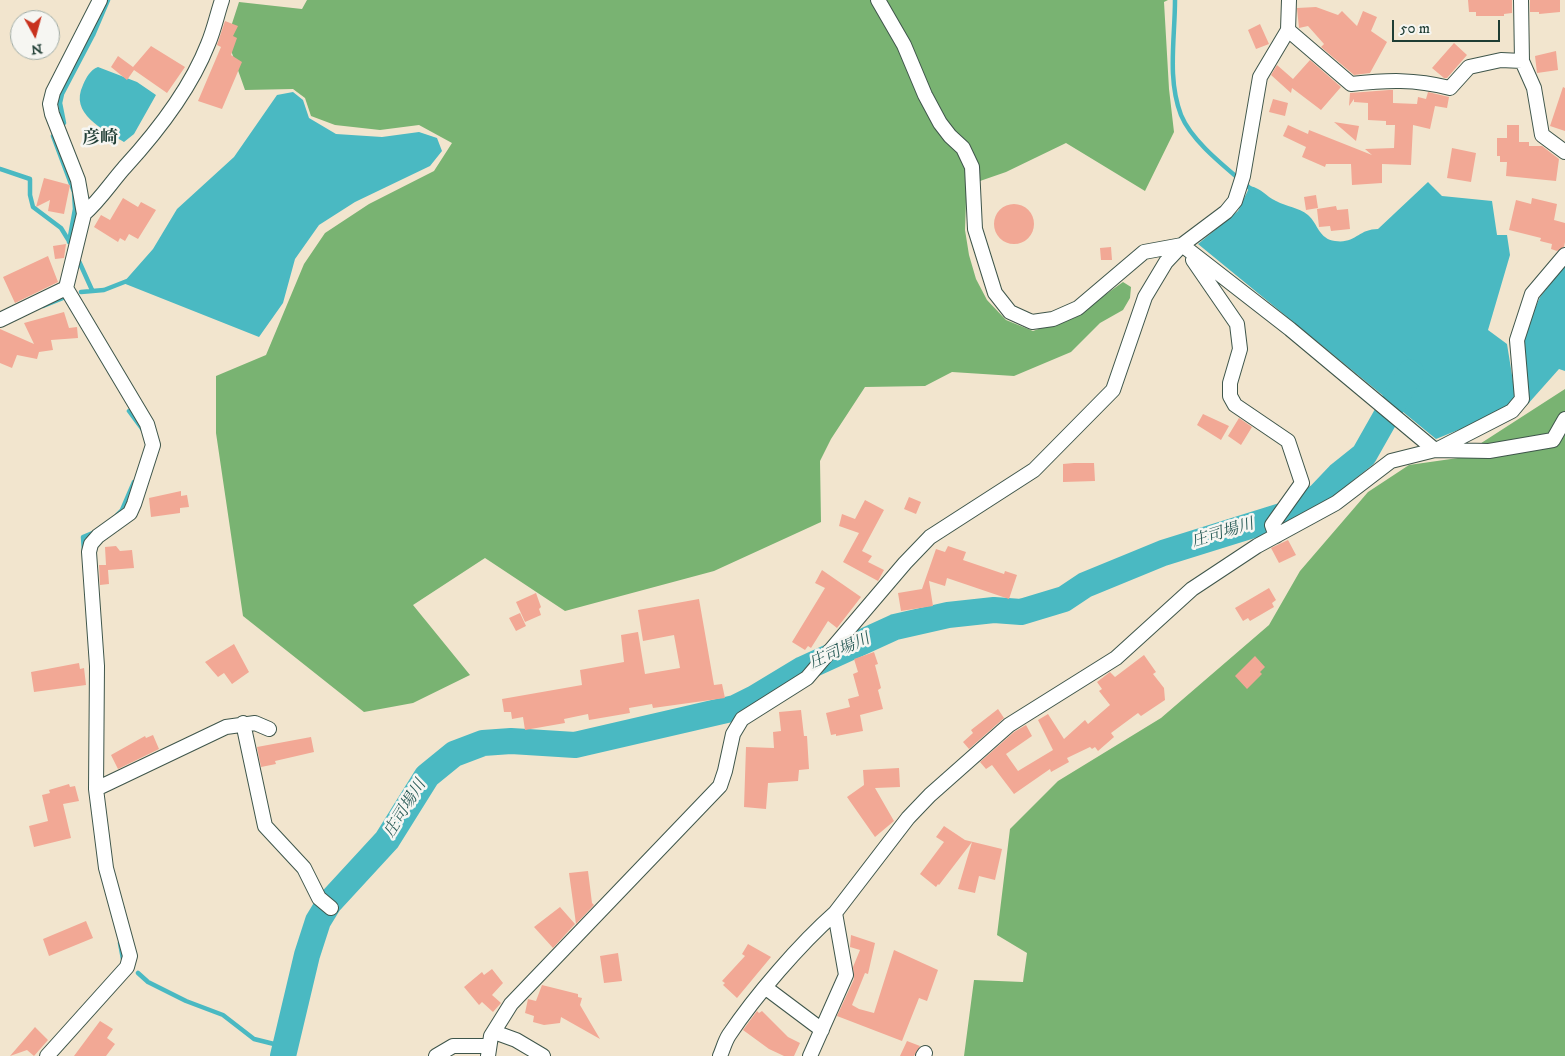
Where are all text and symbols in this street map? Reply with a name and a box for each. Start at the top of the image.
north arrow [10,10,60,60]
scale bar [1395,10,1502,42]
text: 50 m [1400,19,1430,38]
text: N [30,39,44,59]
district label: 彦崎 [82,128,118,150]
water label: 庄司場川 [1190,515,1256,553]
water label: 庄司場川 [807,630,873,674]
water label: 庄司場川 [381,777,431,841]

